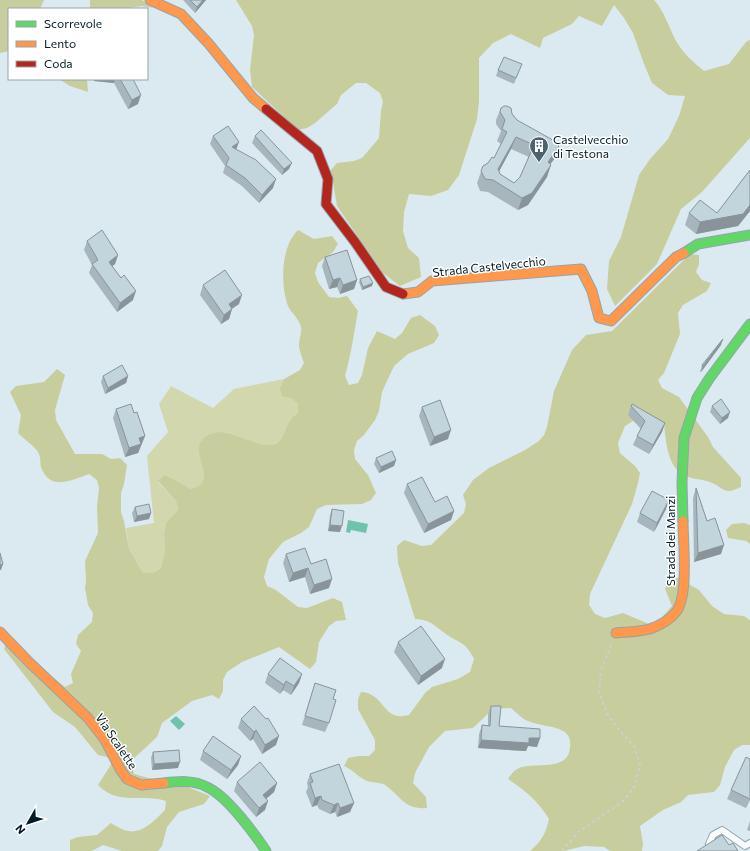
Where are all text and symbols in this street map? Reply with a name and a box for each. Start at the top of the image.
legend [8,8,148,80]
text: Scorrevole [44,16,102,30]
text: Lento [44,36,76,50]
text: Coda [44,56,73,70]
place label: Castelvecchio di Testona [553,132,628,160]
building icon: Castelvecchio di Testona [528,135,550,163]
street label: Strada Castelvecchio [432,253,546,279]
street label: Strada dei Manzi [663,496,677,586]
street label: Via Scalette [93,710,141,772]
north arrow [8,803,48,843]
text: N [12,822,27,837]

